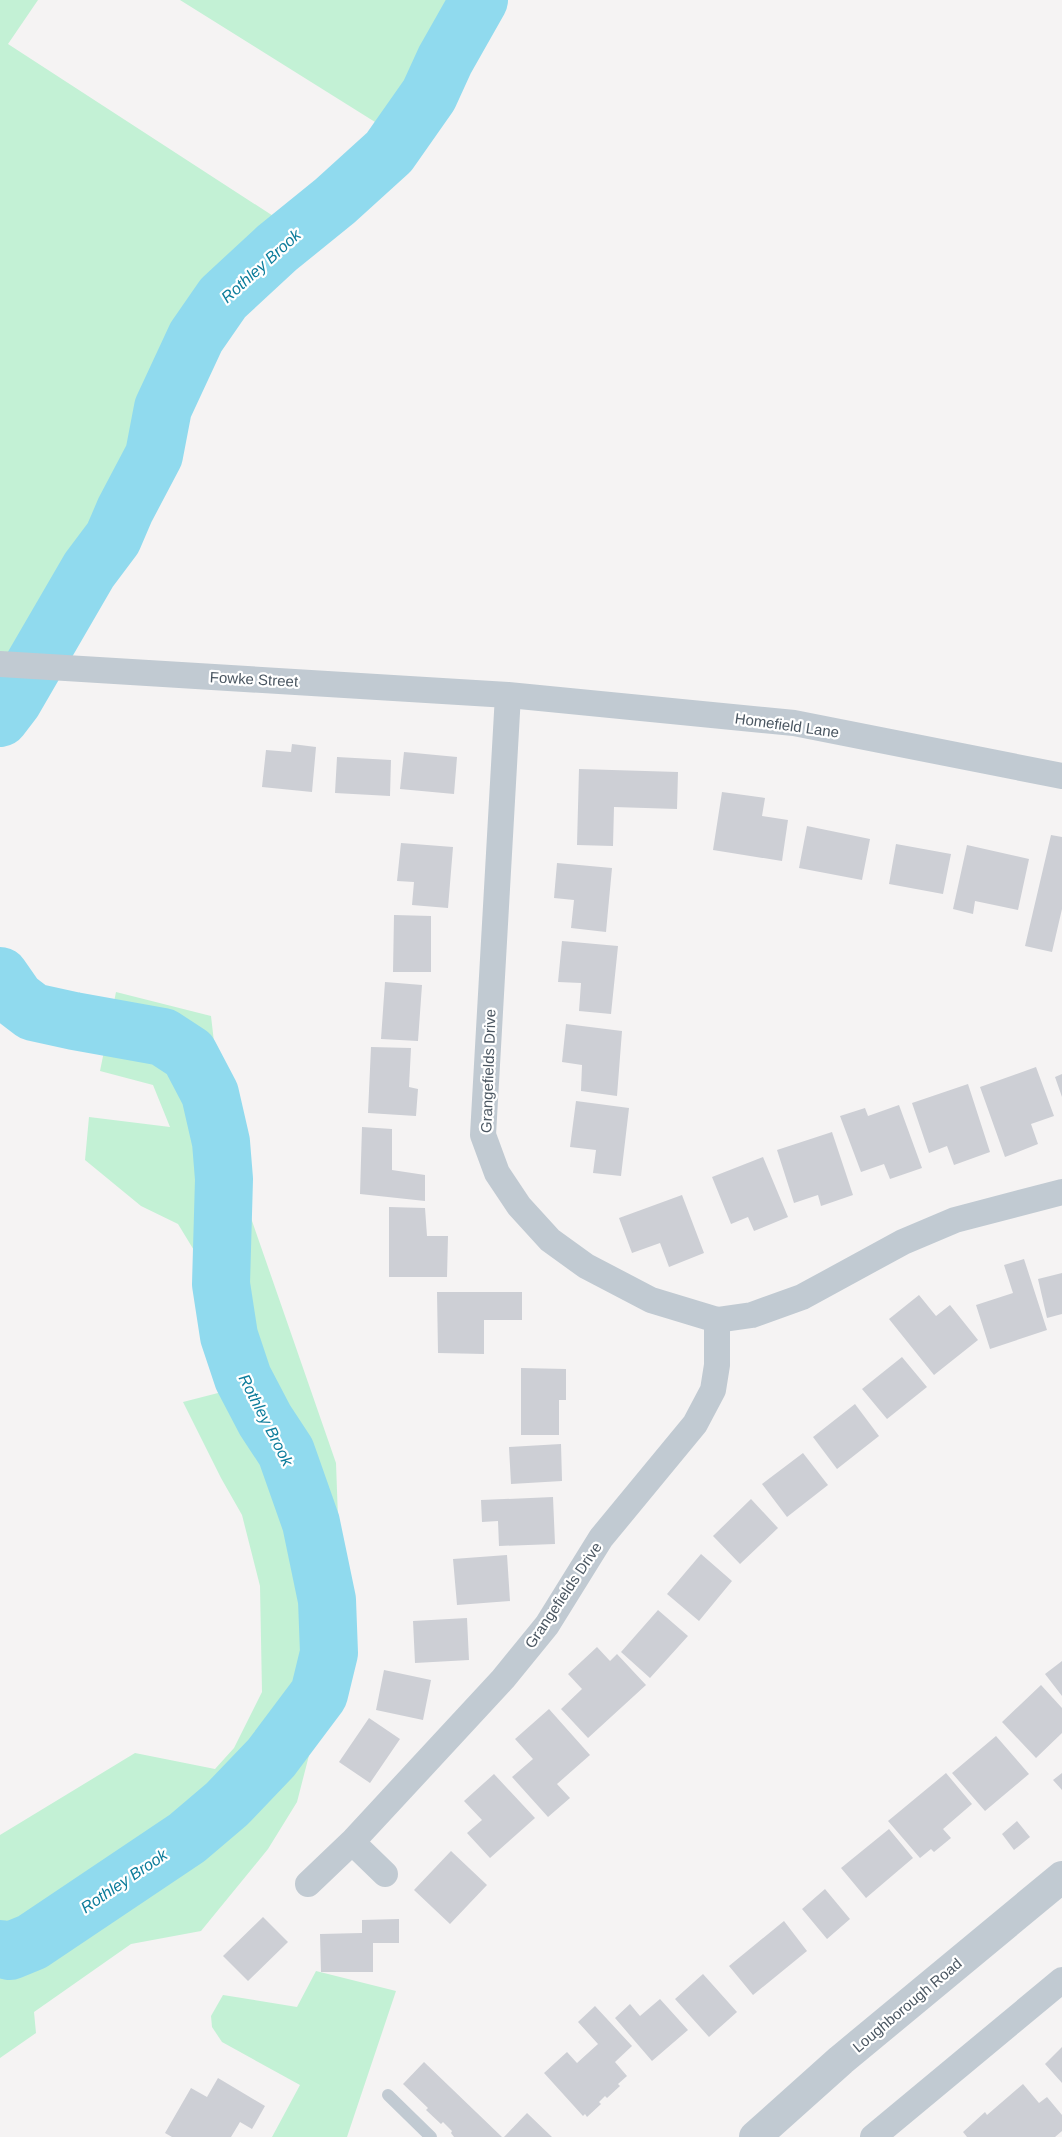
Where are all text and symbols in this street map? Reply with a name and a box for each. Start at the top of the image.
water label: Rothley Brook [218,225,305,306]
street label: Fowke Street [209,668,299,690]
street label: Homefield Lane [734,709,840,741]
street label: Grangefields Drive [477,1009,499,1133]
water label: Rothley Brook [236,1371,297,1470]
street label: Grangefields Drive [521,1539,605,1651]
water label: Rothley Brook [78,1845,171,1916]
street label: Loughborough Road [849,1955,965,2055]

